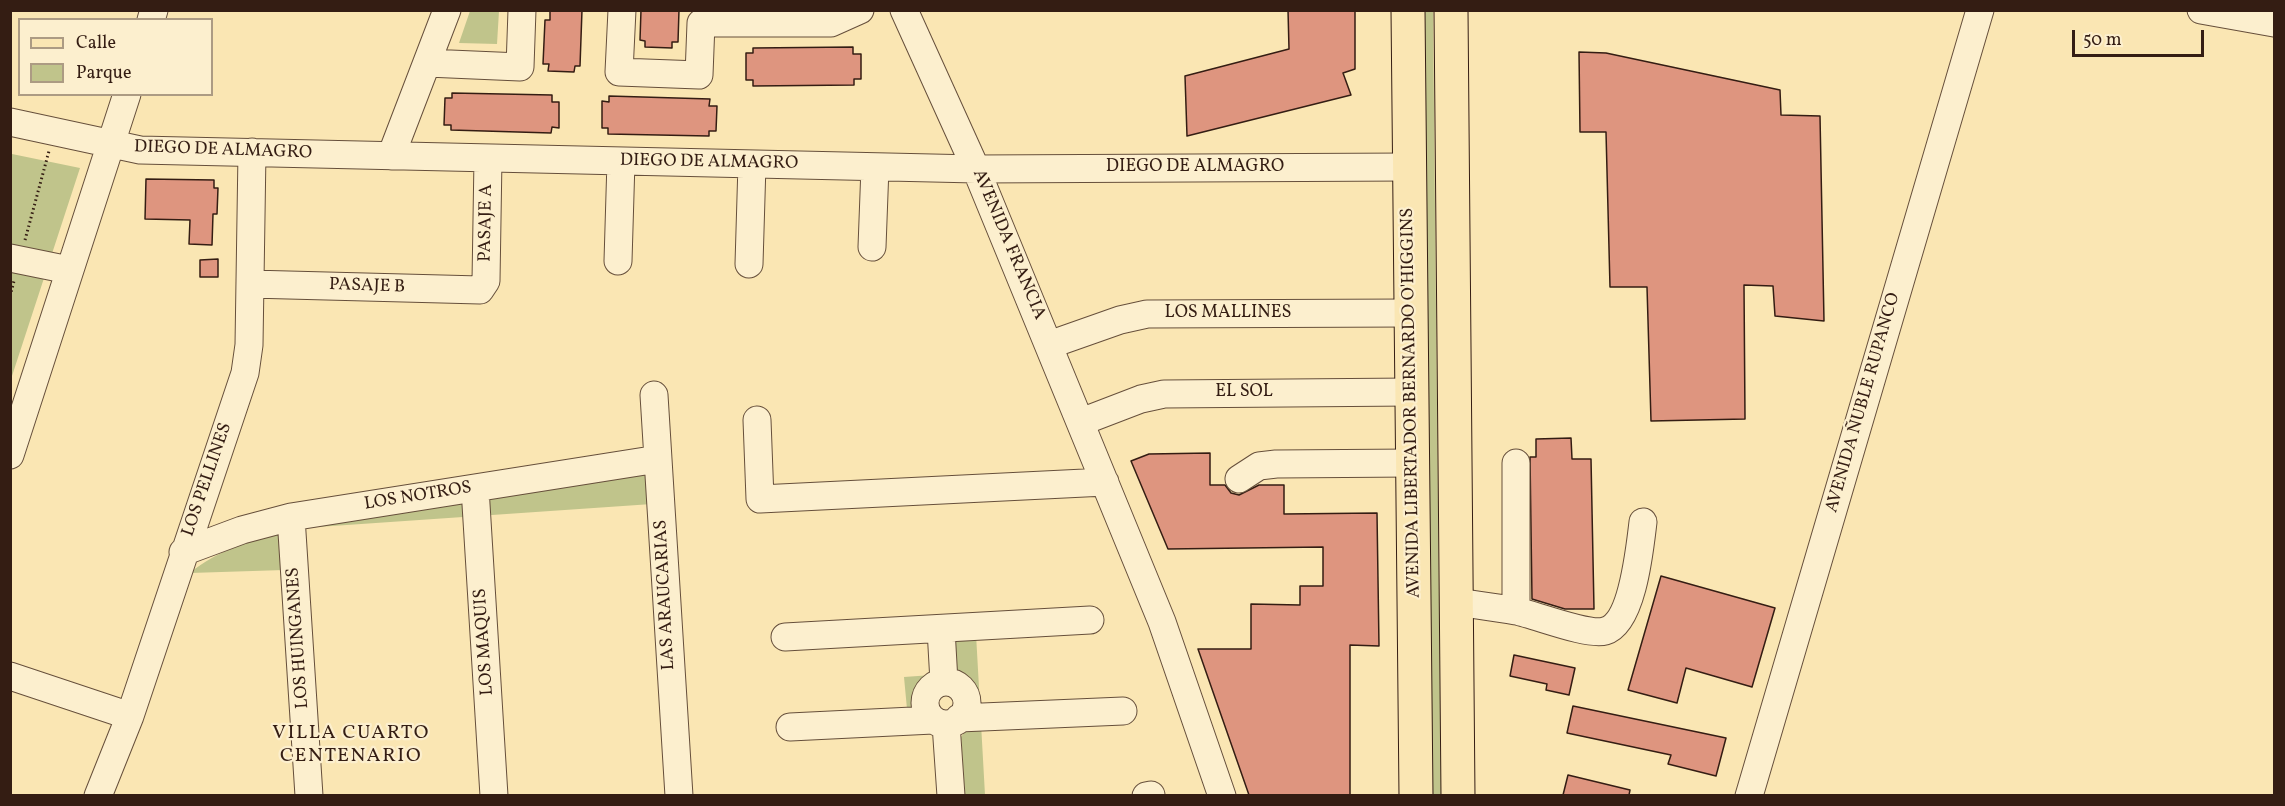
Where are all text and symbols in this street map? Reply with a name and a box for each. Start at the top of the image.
legend [18,18,213,96]
scale bar [2075,18,2207,56]
text: 50 m [2083,28,2122,53]
text: Calle [76,31,116,56]
text: Parque [76,61,131,86]
street label: DIEGO DE ALMAGRO [134,137,312,165]
street label: DIEGO DE ALMAGRO [620,151,798,175]
street label: DIEGO DE ALMAGRO [1106,157,1284,179]
street label: AVENIDA FRANCIA [967,167,1049,323]
street label: PASAJE A [476,184,498,262]
street label: AVENIDA LIBERTADOR BERNARDO O'HIGGINS [1398,208,1426,598]
street label: PASAJE B [328,275,406,299]
street label: AVENIDA ÑUBLE RUPANCO [1822,291,1906,515]
street label: LOS MALLINES [1165,303,1291,325]
street label: EL SOL [1215,382,1273,404]
street label: LOS PELLINES [178,420,238,540]
street label: LOS NOTROS [363,478,473,516]
street label: LAS ARAUCARIAS [651,519,681,671]
street label: LOS HUINGANES [283,567,315,709]
street label: LOS MAQUIS [470,588,500,696]
district label: VILLA CUARTO CENTENARIO [272,722,430,769]

